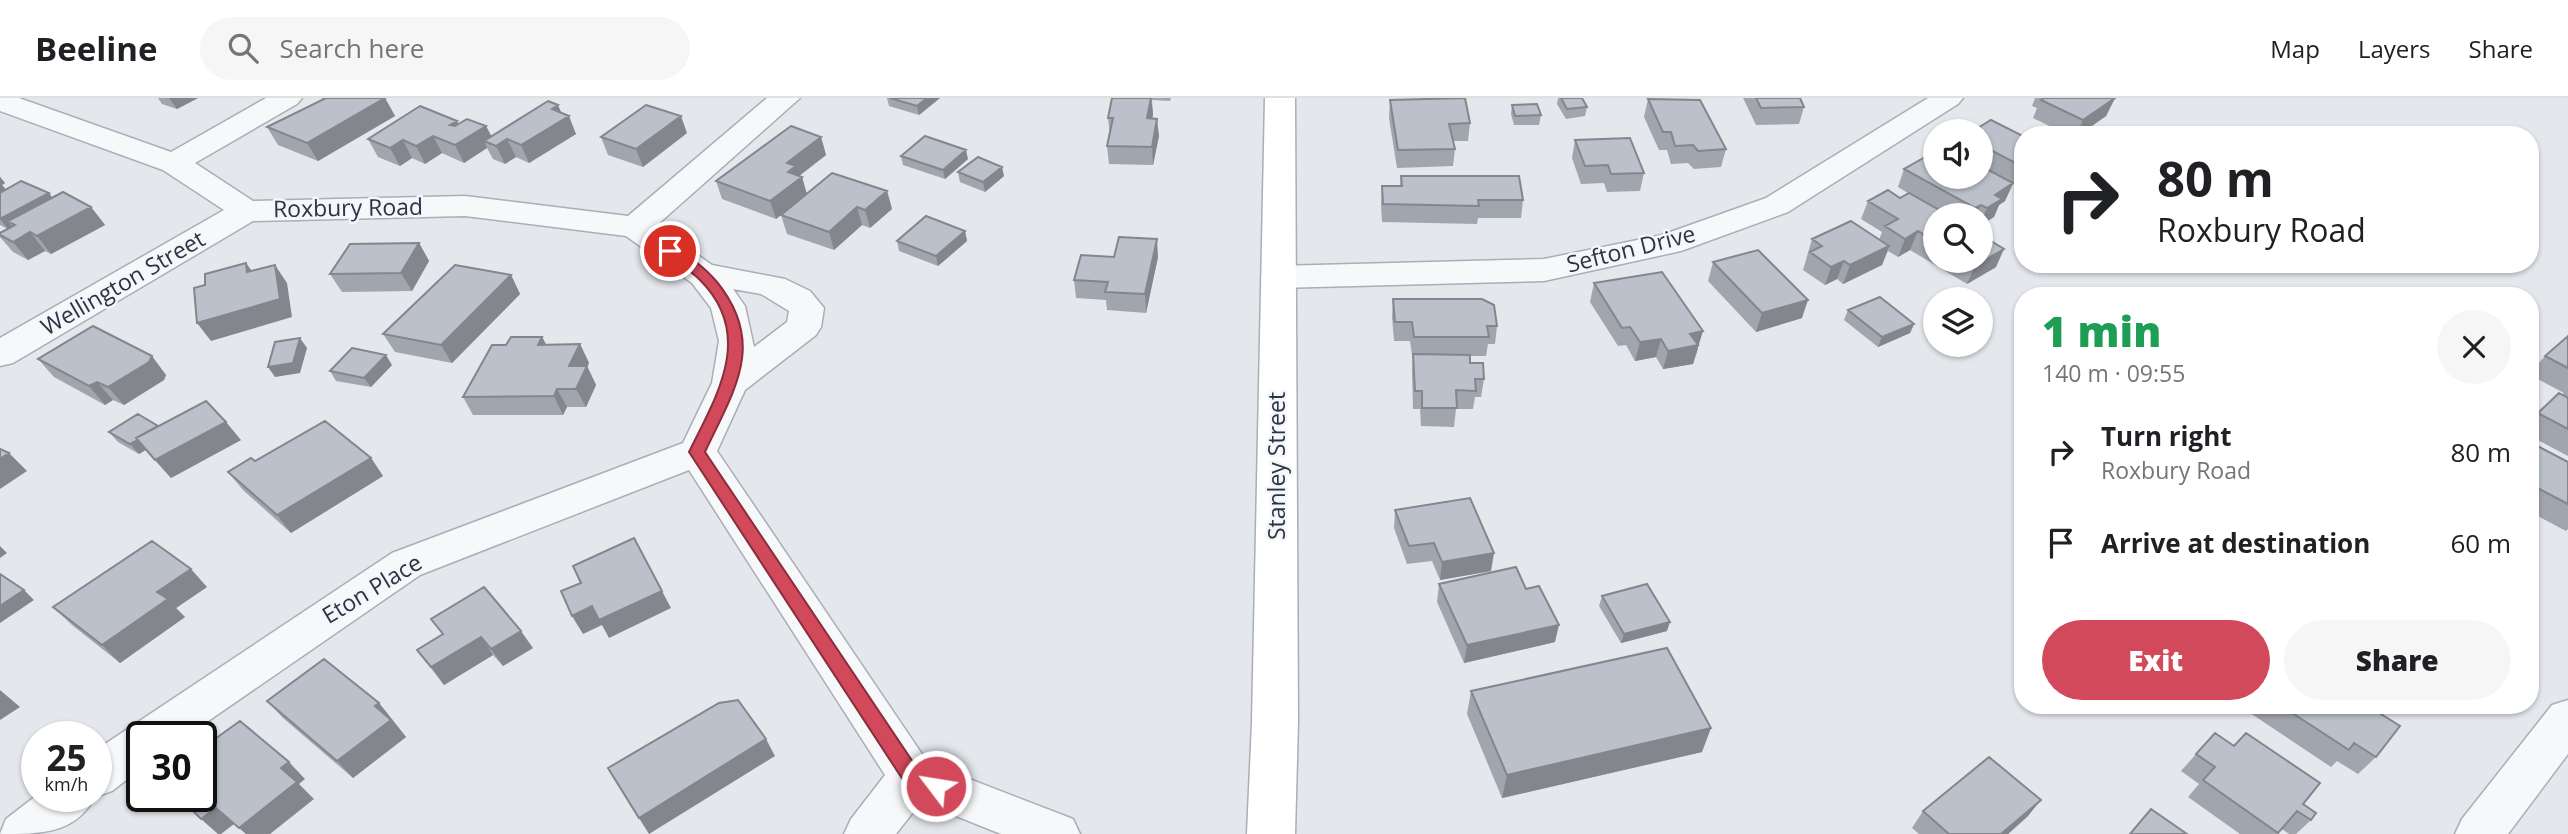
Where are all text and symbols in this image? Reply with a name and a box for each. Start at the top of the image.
search box [200,17,690,80]
text: Beeline [35,26,158,71]
icon: search [224,29,262,67]
text: Search here [280,30,424,66]
text: Map [2270,32,2320,65]
text: Layers [2358,32,2431,65]
text: Share [2469,32,2533,65]
map controls [1923,119,1993,357]
button: sound [1923,119,1993,189]
text: 80 m [2157,145,2274,211]
icon: right [2042,154,2133,245]
street label: Roxbury Road [273,190,423,224]
button: search [1923,203,1993,273]
text: Roxbury Road [2157,208,2366,251]
street label: Sefton Drive [1563,217,1699,279]
pin [640,221,700,281]
street label: Wellington Street [35,222,210,342]
icon: arrive [651,232,689,270]
button: layers [1923,287,1993,357]
text: 1 min [2042,302,2161,359]
button: close [2437,310,2511,384]
text: 140 m · 09:55 [2042,357,2185,389]
street label: Stanley Street [1260,392,1292,540]
text: Turn right [2101,418,2232,454]
icon: right [2042,433,2080,471]
text: 80 m [2450,434,2511,470]
text: Roxbury Road [2101,454,2251,486]
icon: arrive [2042,524,2080,562]
text: Arrive at destination [2101,525,2370,561]
text: 60 m [2450,525,2511,561]
street label: Eton Place [316,546,427,631]
button: Exit [2042,620,2270,700]
button: Share [2284,620,2511,700]
speed limit sign: 30 [126,721,217,812]
text: 25 [46,734,87,781]
position arrow [899,749,973,823]
text: km/h [45,772,88,796]

